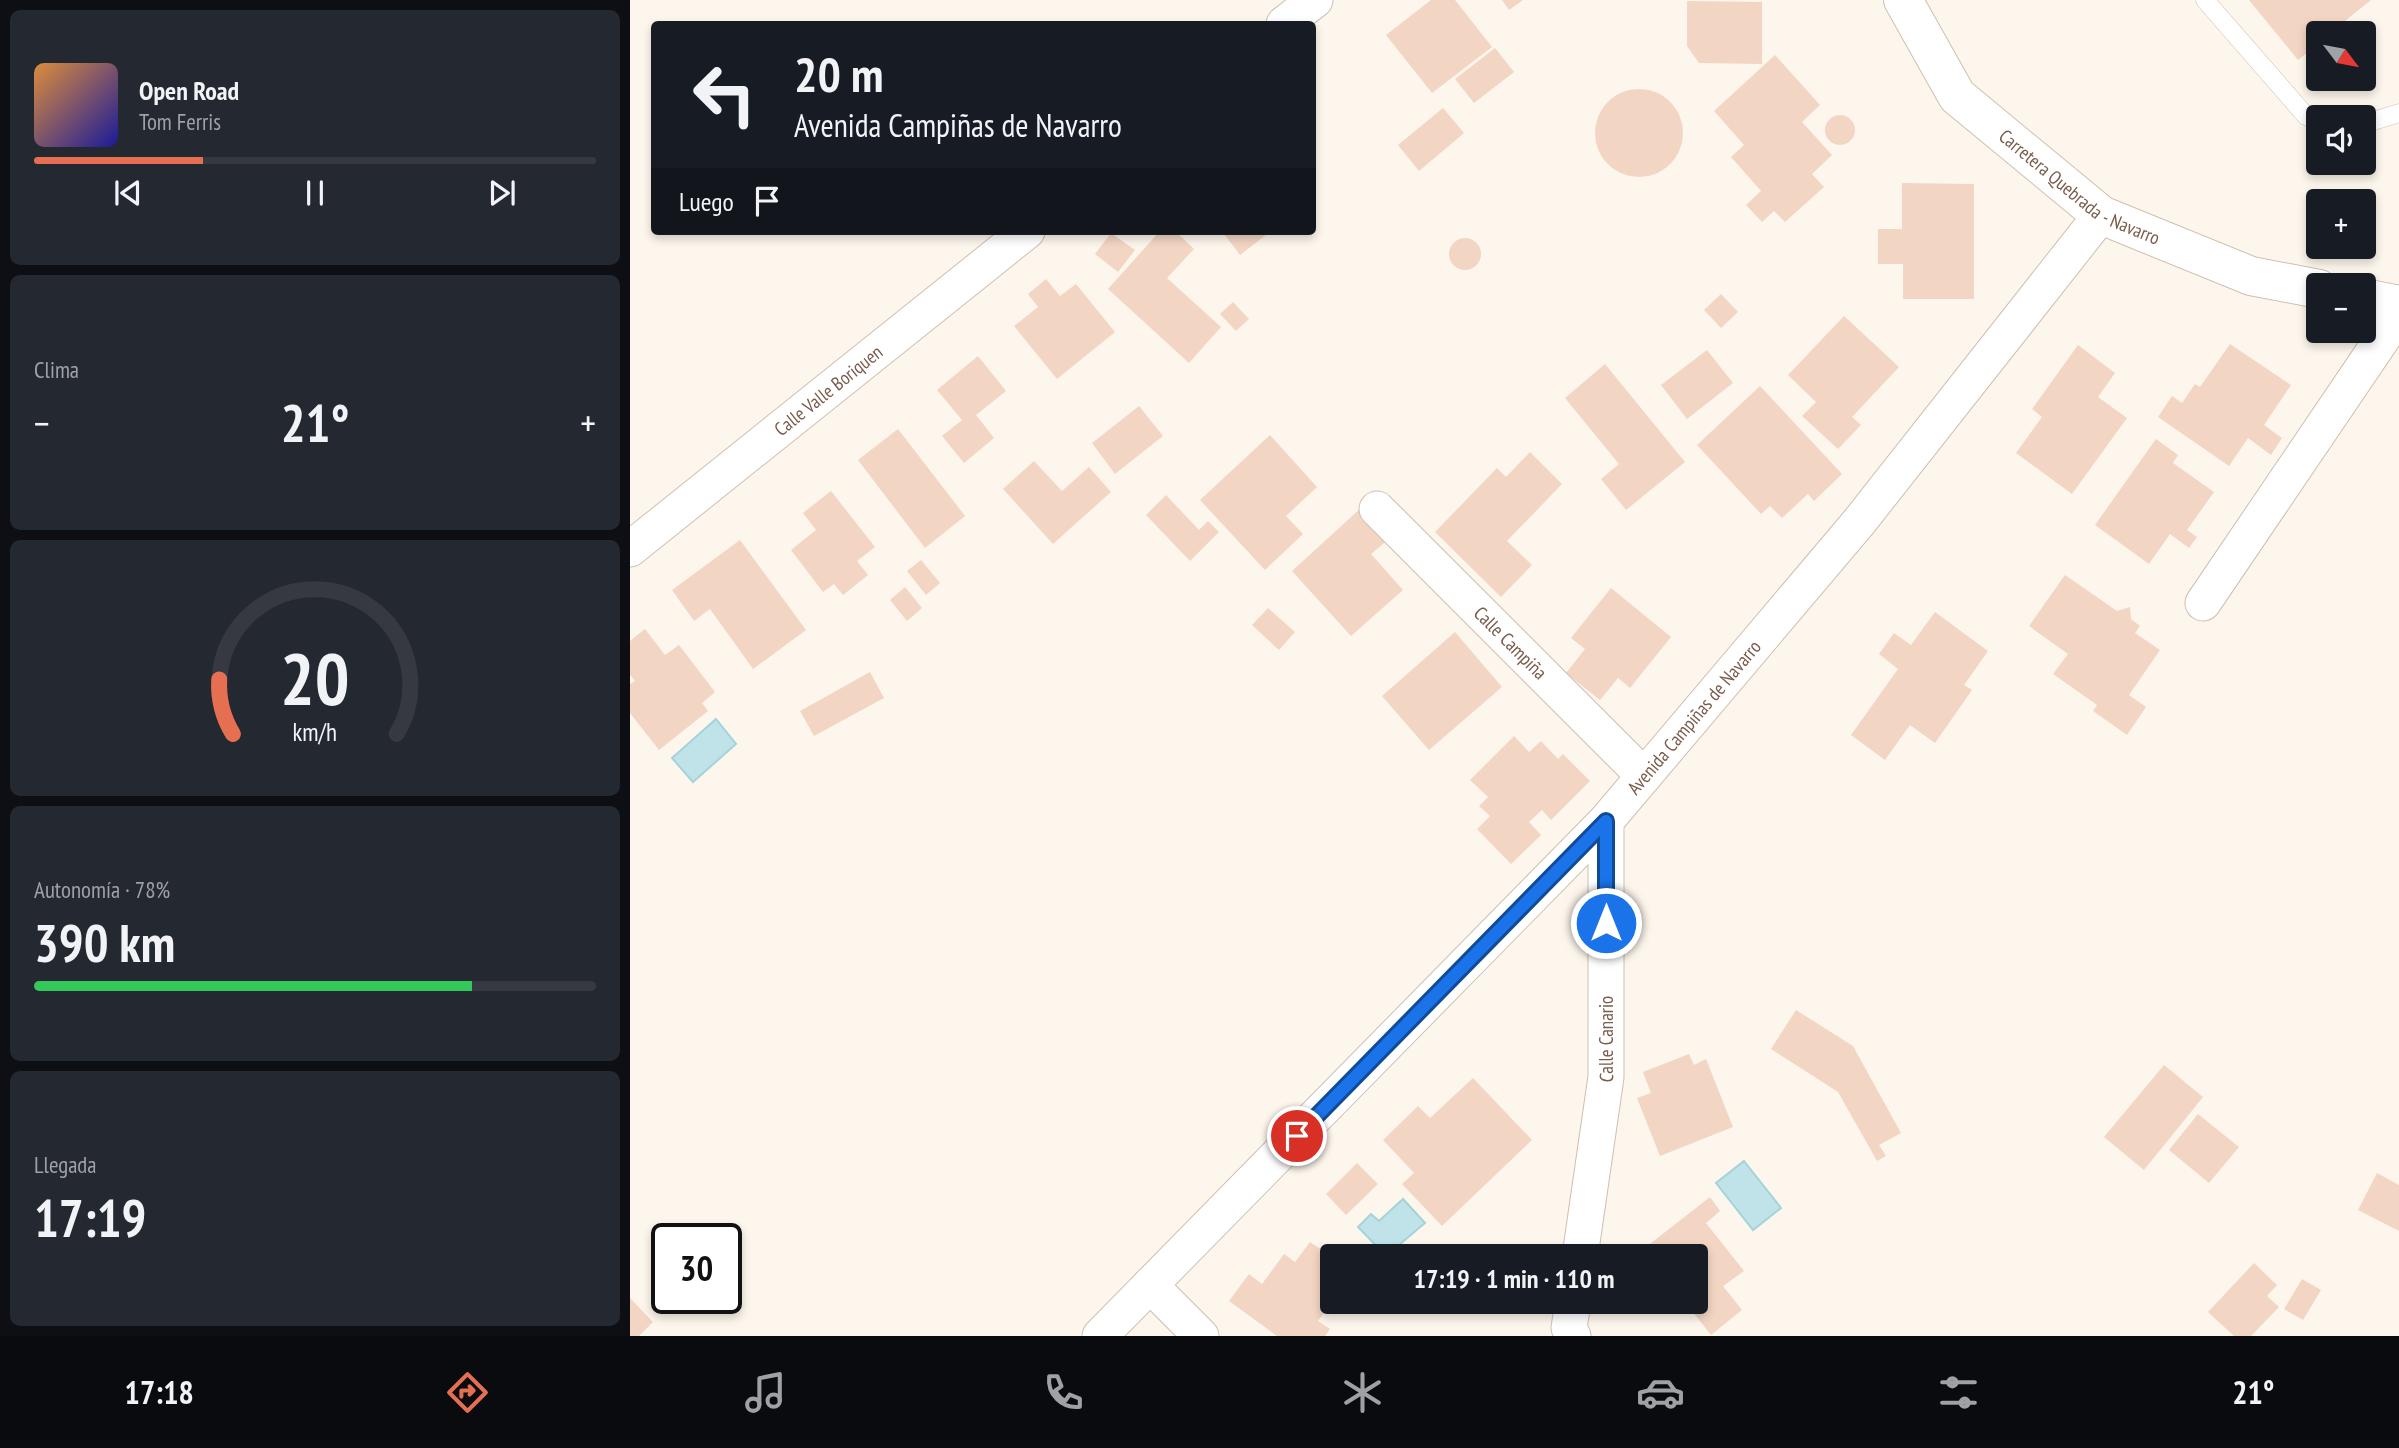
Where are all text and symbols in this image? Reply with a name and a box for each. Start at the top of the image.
north arrow [2306,21,2376,91]
map controls [2306,21,2376,343]
text: 20 m [794,42,883,106]
icon: left [679,49,770,140]
text: Open Road [139,74,239,107]
text: Avenida Campiñas de Navarro [794,104,1122,146]
button: sound [2306,105,2376,175]
text: Tom Ferris [139,107,221,136]
street label: Carretera Quebrada - Navarro [1994,124,2164,250]
icon: previous [109,174,147,212]
icon: pause [296,174,334,212]
icon: next [483,174,521,212]
icon: arrive [748,182,786,220]
text: Luego [679,185,734,218]
button: + [2306,189,2376,259]
button: − [2306,273,2376,343]
street label: Calle Valle Boriquen [769,340,887,441]
text: Clima [34,355,79,384]
text: 21° [281,389,349,456]
text: − [34,398,50,447]
text: + [580,398,596,447]
street label: Calle Campiña [1469,601,1552,684]
text: 20 [280,630,350,724]
street label: Avenida Campiñas de Navarro [1622,635,1766,799]
text: km/h [293,716,337,748]
text: Autonomía · 78% [34,875,170,904]
position arrow [1569,886,1643,960]
text: 390 km [34,909,175,976]
street label: Calle Canario [1593,996,1618,1084]
pin [1267,1106,1327,1166]
icon: arrive [1278,1117,1316,1155]
text: Llegada [34,1150,97,1179]
text: 17:19 [34,1184,146,1251]
speed limit sign: 30 [651,1223,742,1314]
text: 17:19 · 1 min · 110 m [1414,1262,1614,1295]
icon: directions [443,1368,492,1417]
icon: music [741,1368,790,1417]
icon: phone [1039,1368,1088,1417]
icon: climate [1338,1368,1387,1417]
icon: car [1636,1368,1685,1417]
icon: filters [1934,1368,1983,1417]
text: 17:18 [125,1371,194,1413]
text: 21° [2232,1371,2274,1413]

